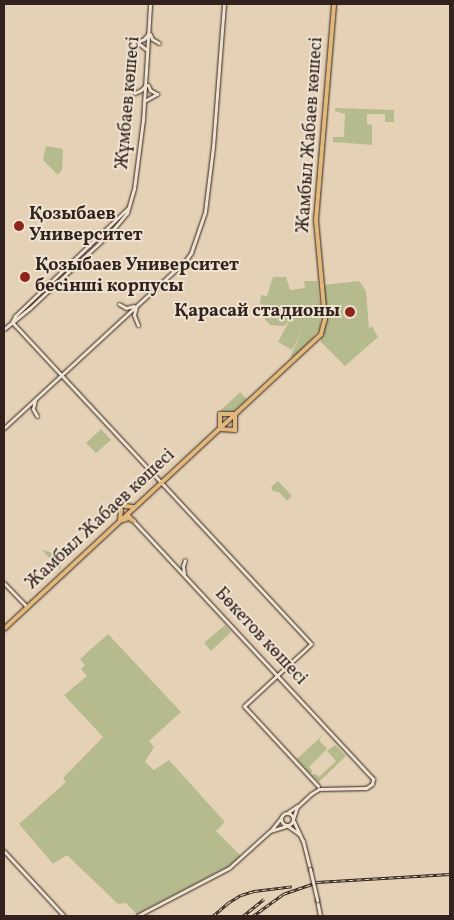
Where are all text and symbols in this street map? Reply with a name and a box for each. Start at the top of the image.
street label: Жұмбаев көшесі [112,36,146,170]
street label: Жамбыл Жабаев көшесі [293,36,329,234]
place label: Қозыбаев Университет [29,205,143,248]
marker: Қозыбаев Университет [13,220,25,232]
place label: Қозыбаев Университет бесінші корпусы [35,256,239,298]
marker: Қозыбаев Университет бесінші корпусы [19,271,31,283]
place label: Қарасай стадионы [174,301,340,323]
marker: Қарасай стадионы [344,306,356,318]
street label: Жамбыл Жабаев көшесі [22,445,180,595]
street label: Бөкетов көшесі [209,584,311,690]

